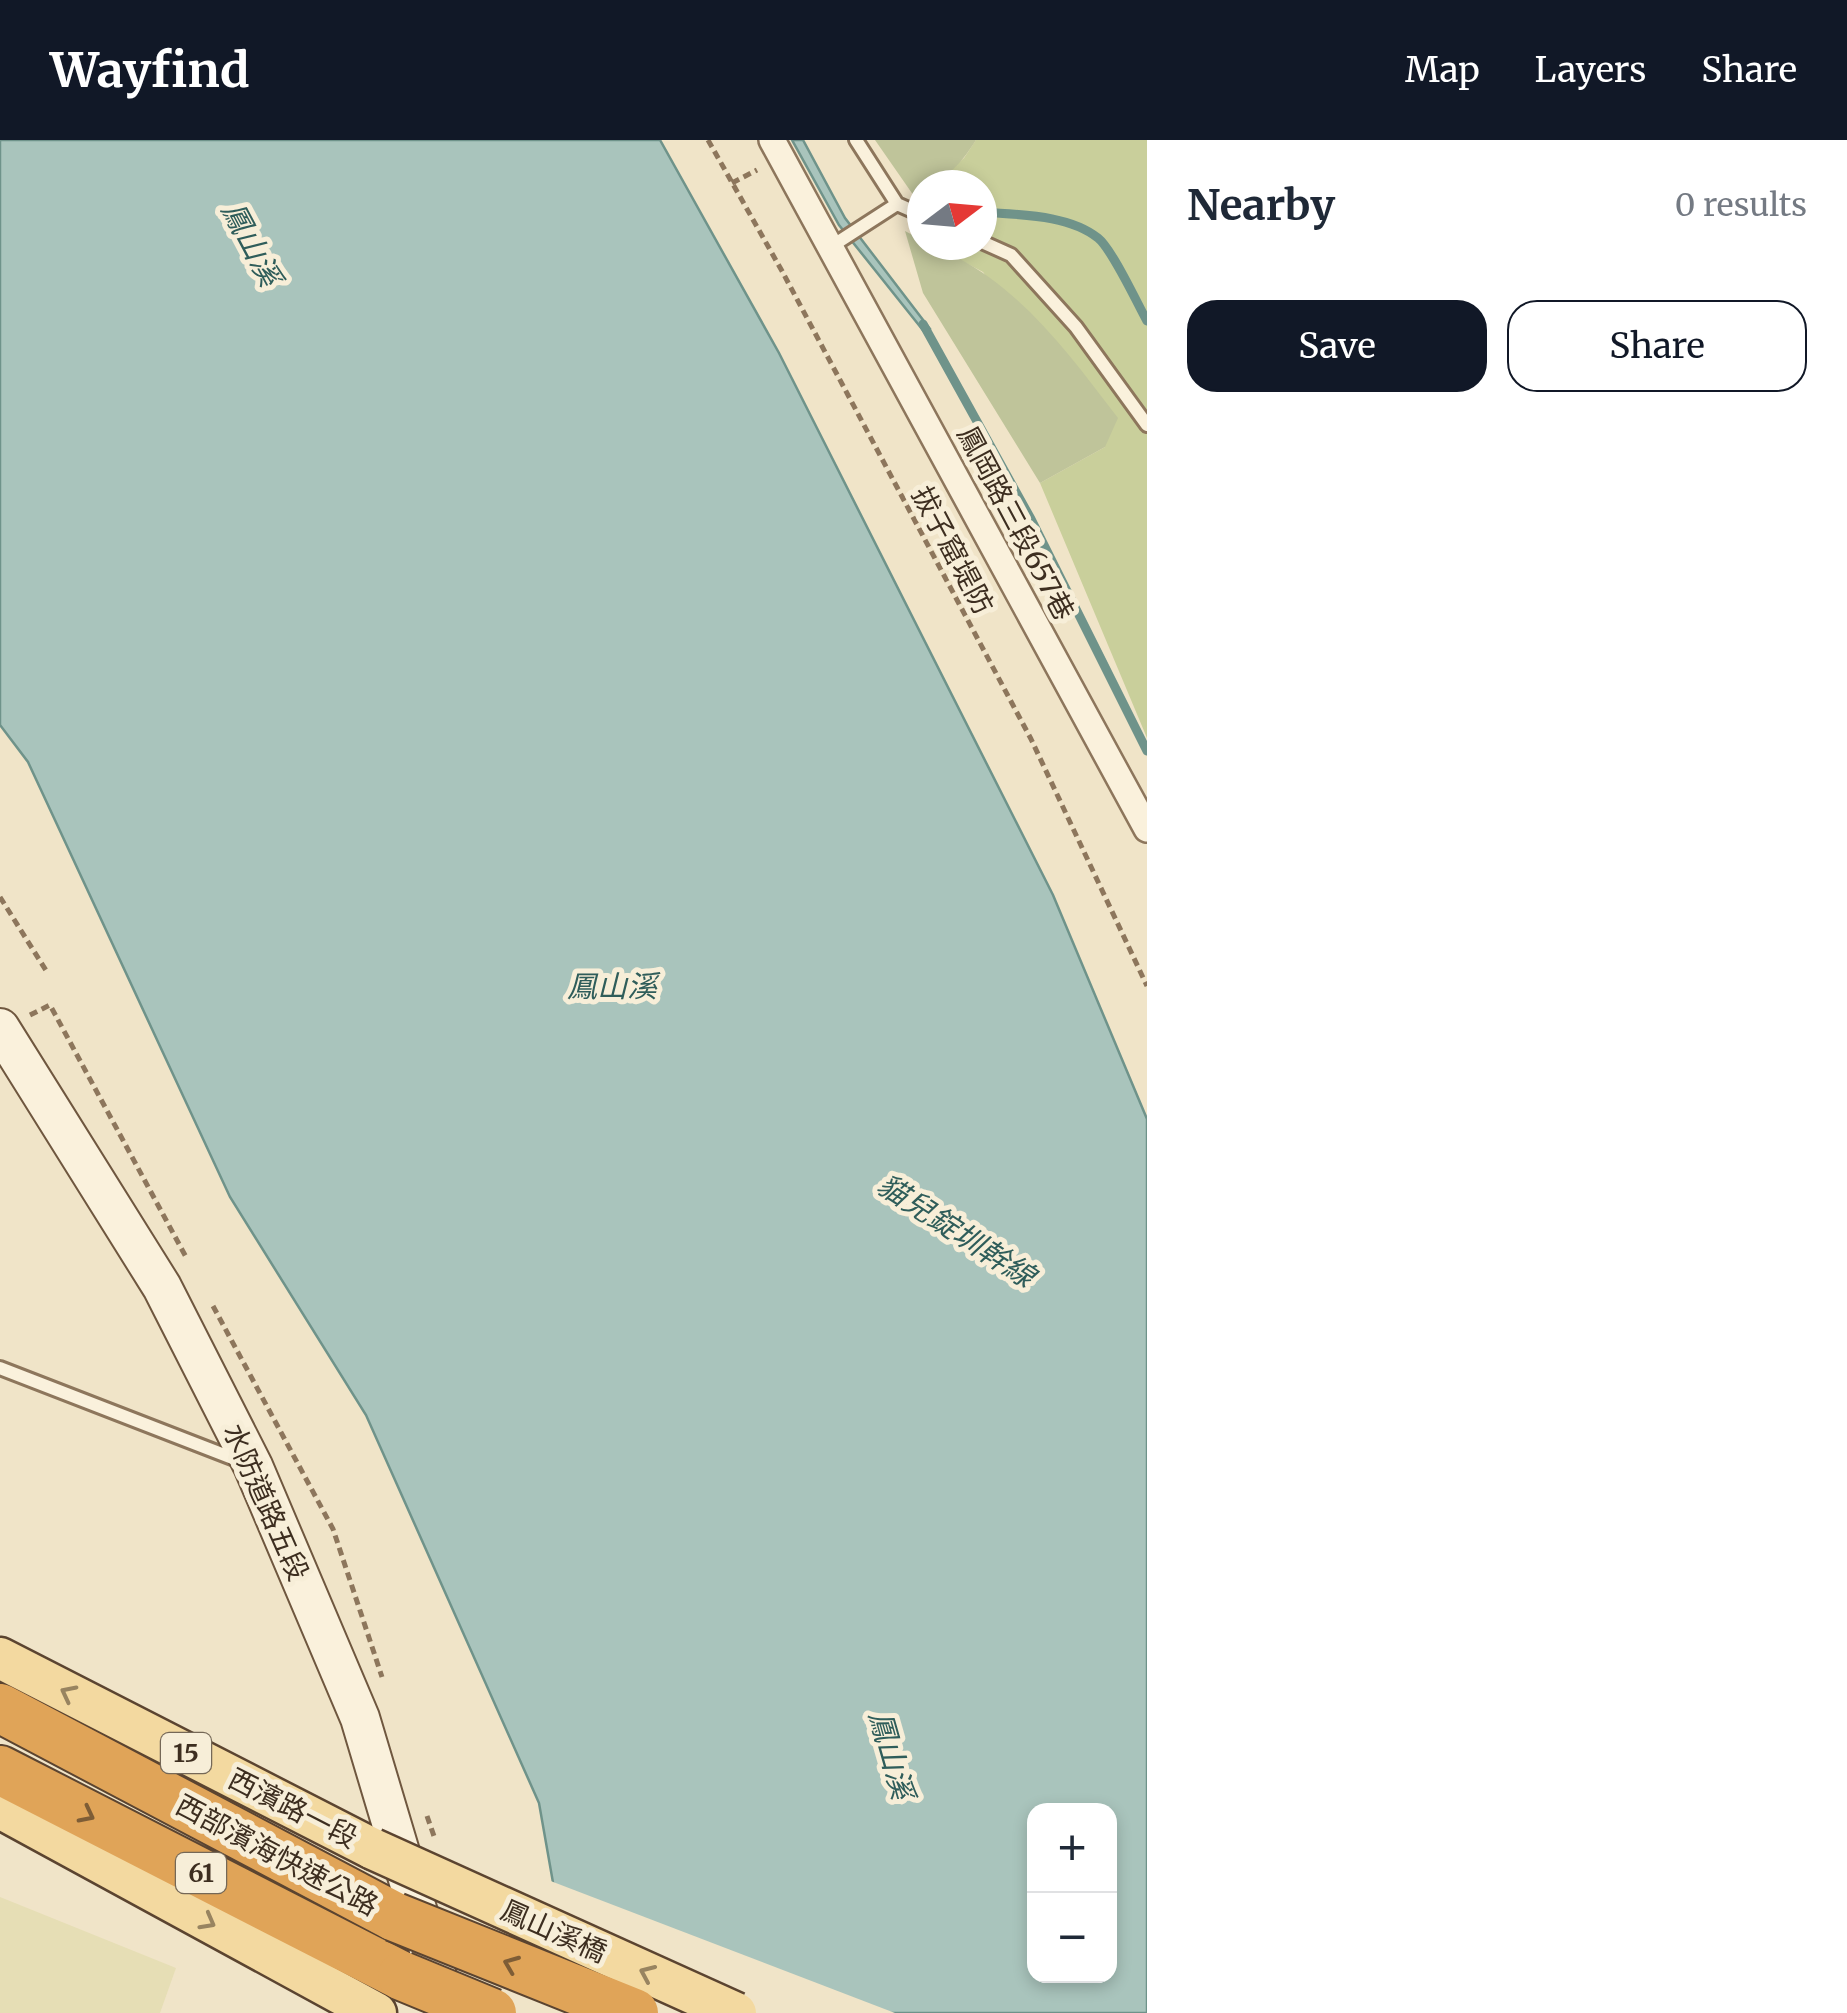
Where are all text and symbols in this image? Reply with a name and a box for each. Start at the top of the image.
text: Wayfind [50,40,250,100]
text: Map [1405,48,1480,92]
text: Layers [1535,48,1646,92]
text: Share [1701,48,1797,92]
north arrow [907,170,997,260]
text: Nearby [1187,179,1335,231]
text: 0 results [1675,185,1807,225]
water label: 鳳山溪 [214,195,292,296]
button: Save [1187,300,1487,392]
button: Share [1507,300,1807,392]
street label: 鳳岡路三段657巷 [950,420,1082,626]
street label: 拔子窟堤防 [904,480,1002,620]
water label: 鳳山溪 [567,967,661,1005]
water label: 貓兒錠圳幹線 [871,1165,1045,1297]
street label: 水防道路五段 [215,1418,317,1586]
one-way arrow [60,1685,78,1705]
water label: 鳳山溪 [861,1706,924,1807]
road number: 15 [161,1733,211,1773]
street label: 西濱路一段 [222,1760,364,1856]
street label: 西部濱海快速公路 [170,1787,384,1923]
one-way arrow [76,1803,94,1822]
map controls [1027,1803,1117,1983]
button: + [1027,1803,1117,1893]
road number: 61 [176,1853,226,1893]
street label: 鳳山溪橋 [496,1892,612,1970]
button: − [1027,1893,1117,1983]
one-way arrow [198,1909,216,1929]
one-way arrow [503,1955,520,1975]
one-way arrow [639,1965,657,1985]

